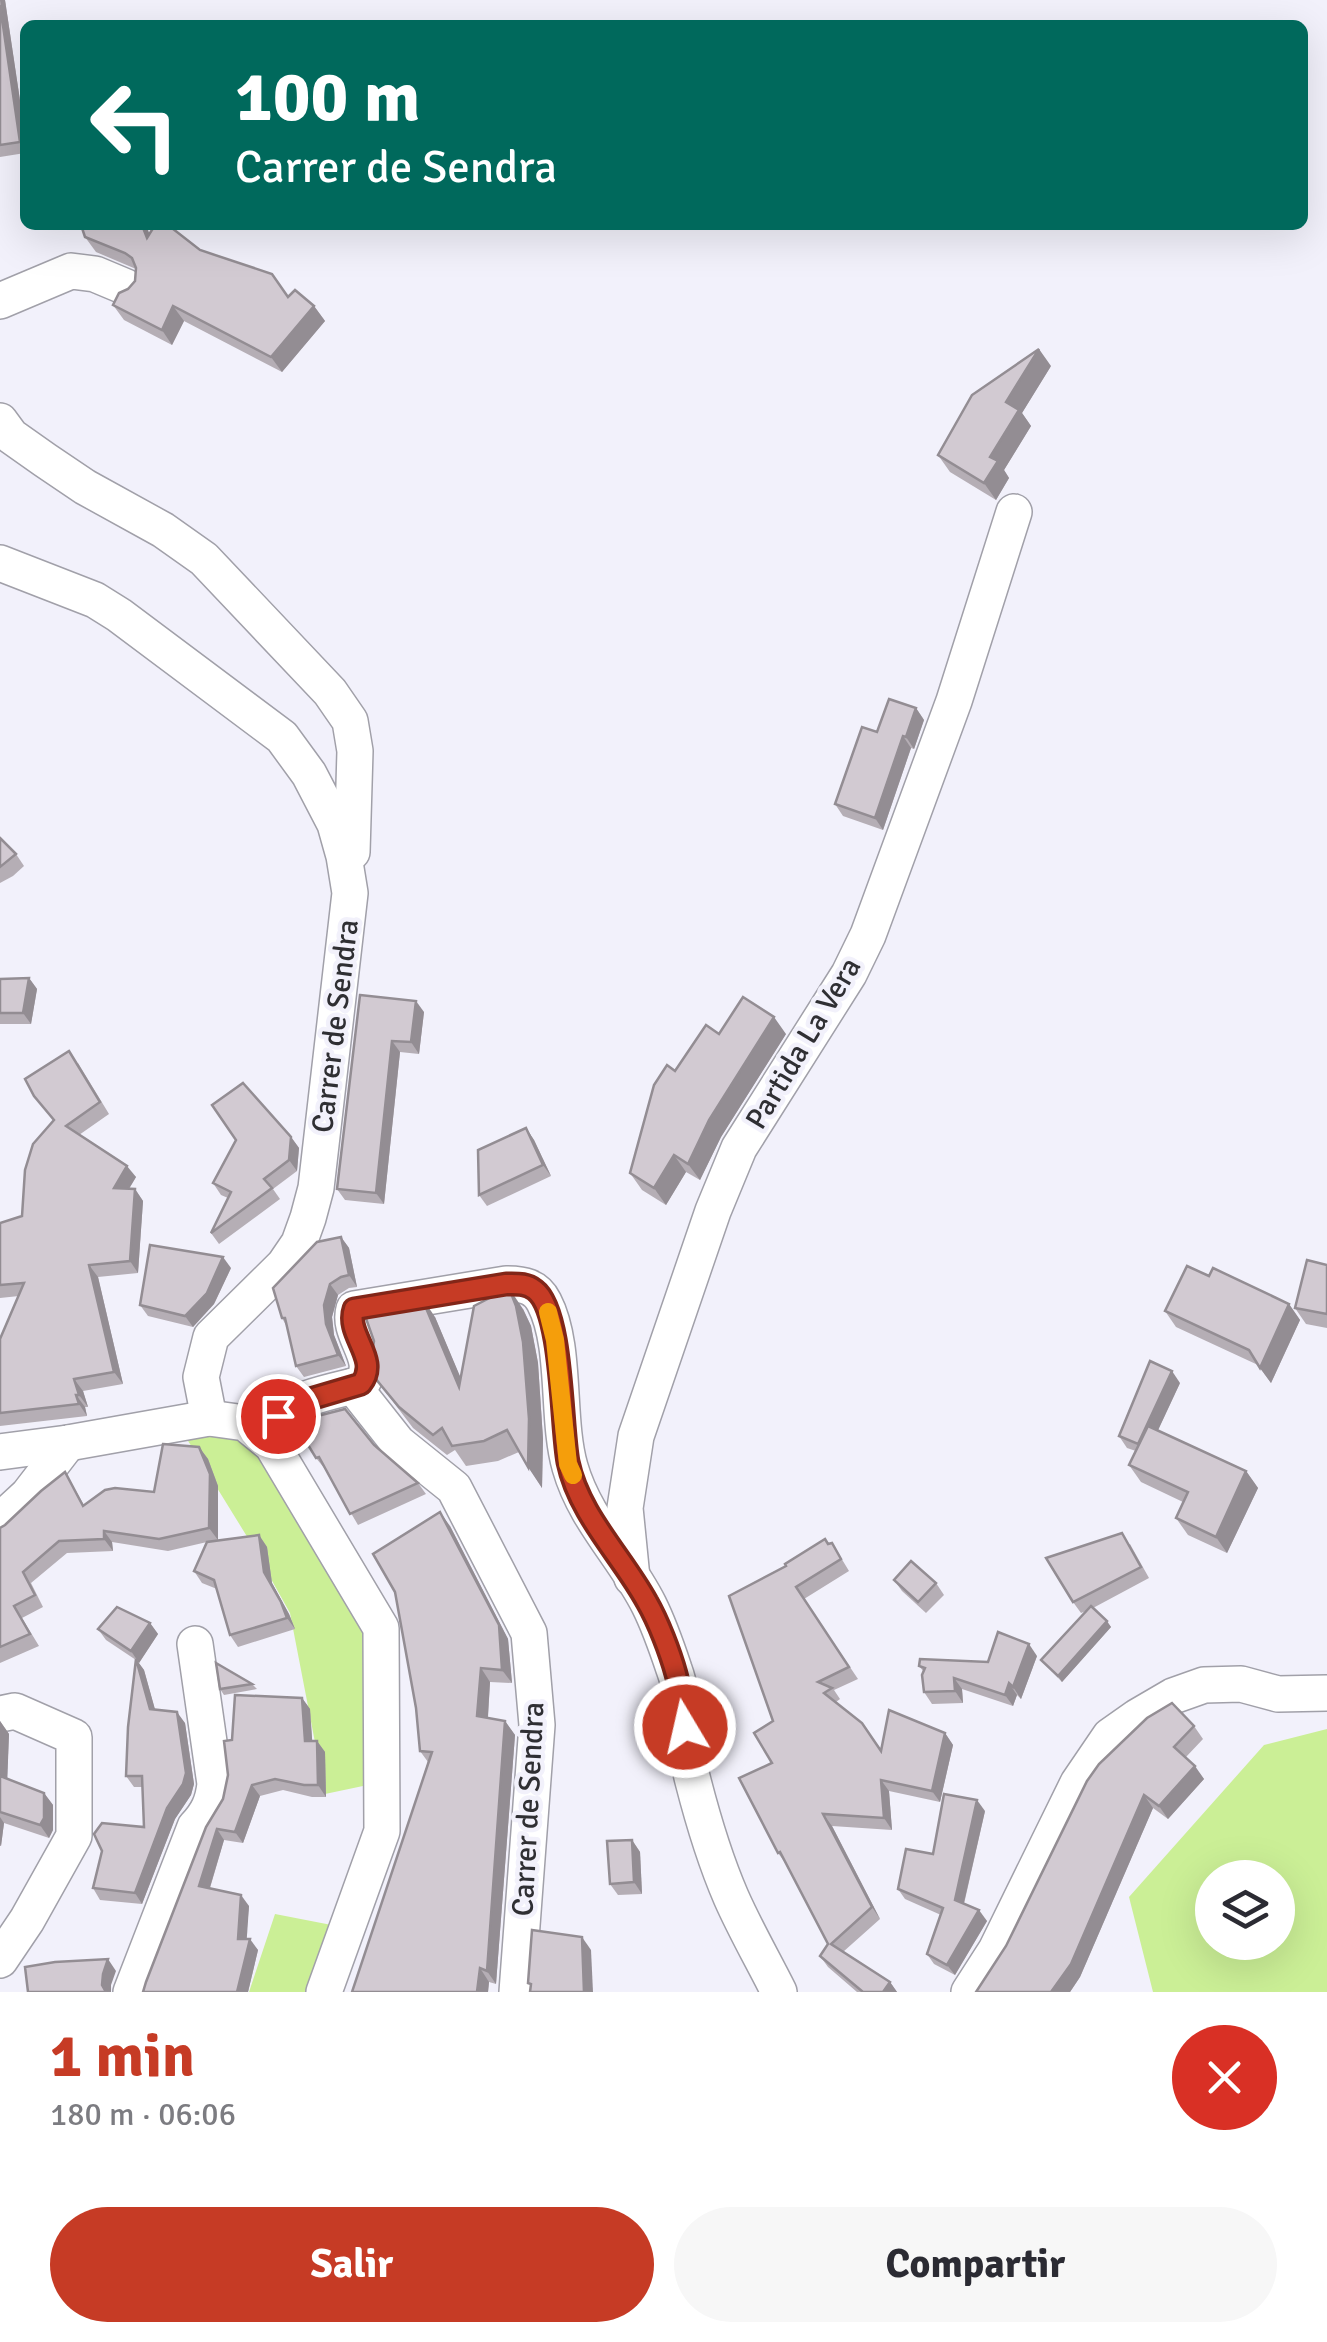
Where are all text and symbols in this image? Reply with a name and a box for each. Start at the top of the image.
text: 100 m [235,54,420,140]
icon: left [70,60,200,190]
text: Carrer de Sendra [235,140,557,195]
street label: Carrer de Sendra [304,917,367,1135]
street label: Partida La Vera [738,951,869,1136]
pin [236,1374,321,1459]
icon: arrive [251,1389,306,1444]
position arrow [633,1675,737,1779]
street label: Carrer de Sendra [504,1701,553,1917]
map controls [1195,1860,1295,1960]
button: layers [1195,1860,1295,1960]
text: 1 min [50,2020,195,2094]
button: close [1172,2025,1277,2130]
text: 180 m · 06:06 [50,2095,236,2134]
button: Salir [50,2207,654,2322]
button: Compartir [674,2207,1277,2322]

